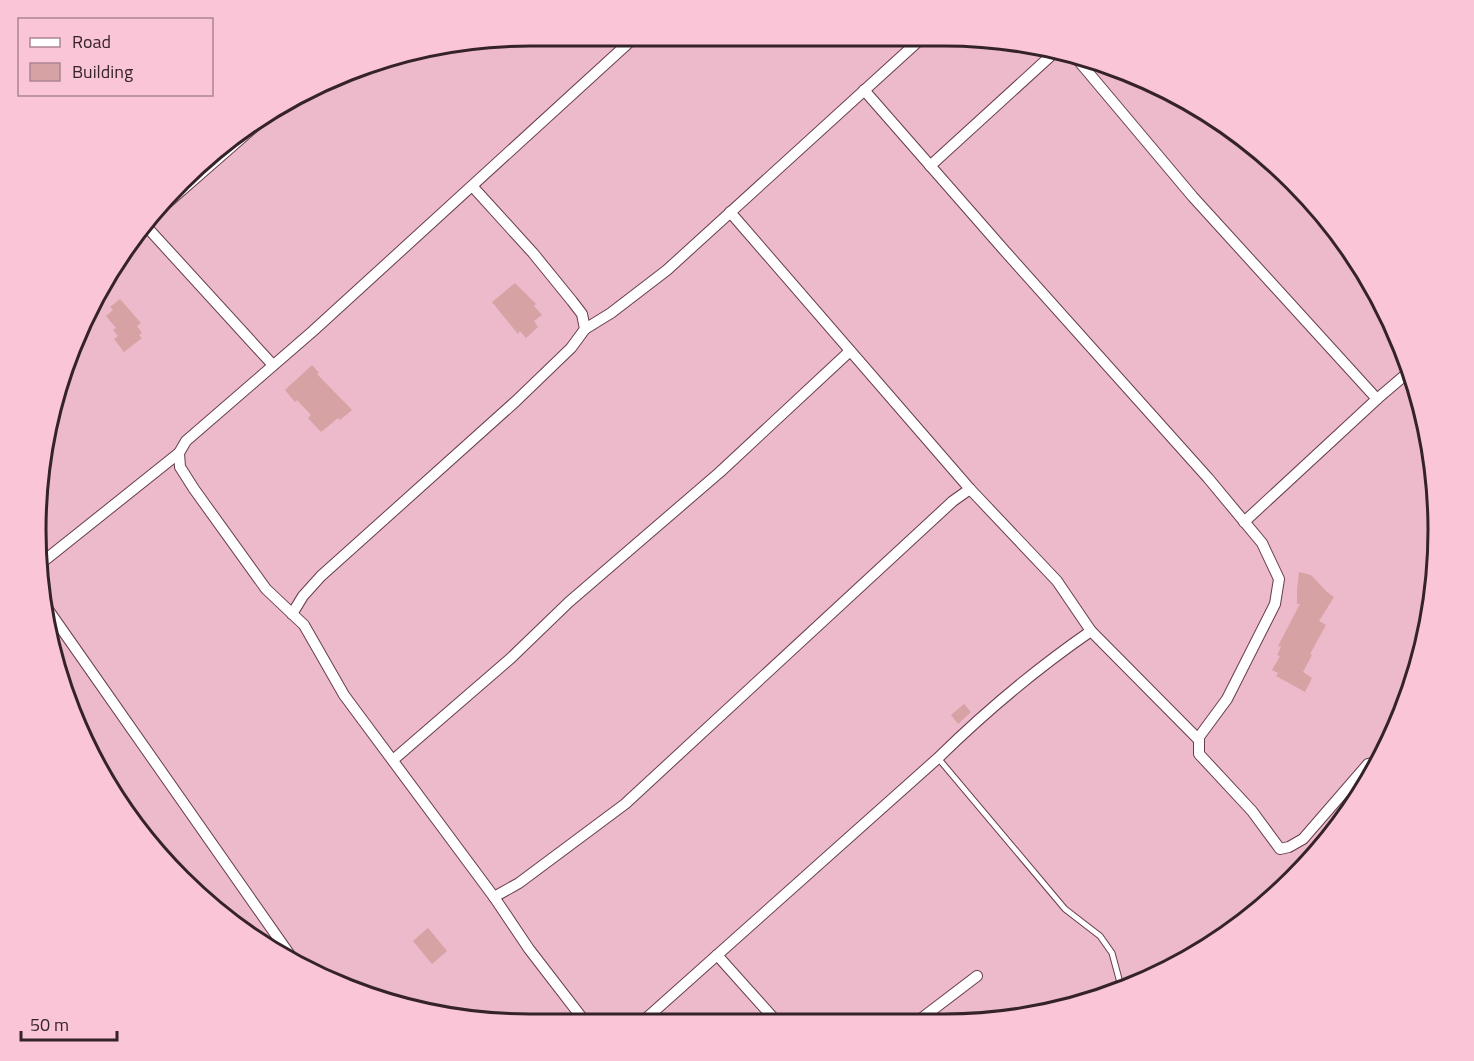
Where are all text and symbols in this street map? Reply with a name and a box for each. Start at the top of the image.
legend [18,18,213,96]
text: Road [72,28,111,55]
text: Building [72,58,133,85]
scale bar [21,1004,117,1042]
text: 50 m [30,1011,69,1038]

